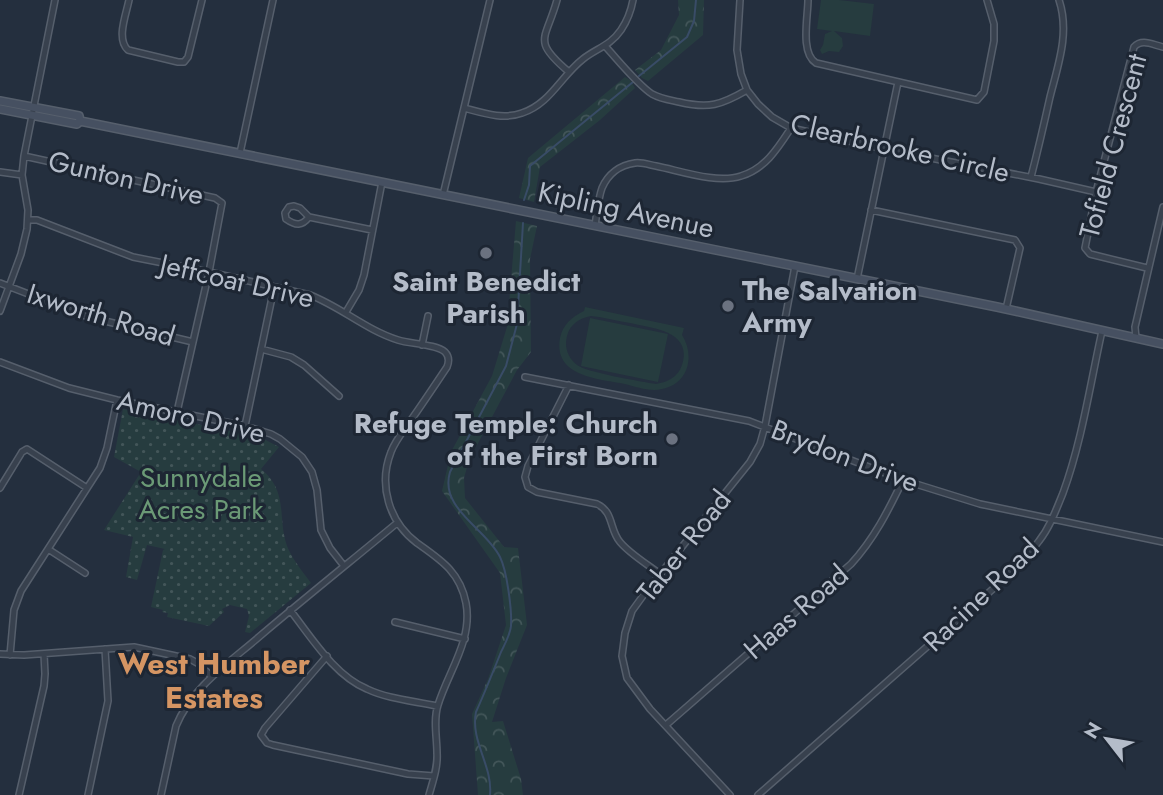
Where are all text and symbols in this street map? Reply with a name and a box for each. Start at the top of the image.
street label: Tofield Crescent [1069,49,1157,243]
street label: Clearbrooke Circle [787,103,1013,193]
street label: Gunton Drive [44,140,208,216]
street label: Kipling Avenue [534,171,718,249]
street label: Jeffcoat Drive [152,243,318,319]
marker: Saint Benedict Parish [478,245,494,261]
place label: Saint Benedict Parish [392,261,580,334]
place label: The Salvation Army [741,270,917,343]
street label: Ixworth Road [22,273,180,357]
marker: The Salvation Army [720,298,736,314]
street label: Amoro Drive [113,380,269,454]
place label: Refuge Temple: Church of the First Born [354,403,658,476]
street label: Brydon Drive [765,409,925,503]
marker: Refuge Temple: Church of the First Born [664,431,680,447]
park label: Sunnydale Acres Park [138,457,264,530]
street label: Taber Road [627,481,741,611]
street label: Racine Road [914,529,1048,661]
street label: Haas Road [735,555,857,669]
district label: West Humber Estates [118,642,311,719]
north arrow [1072,704,1142,774]
text: N [1077,717,1108,744]

